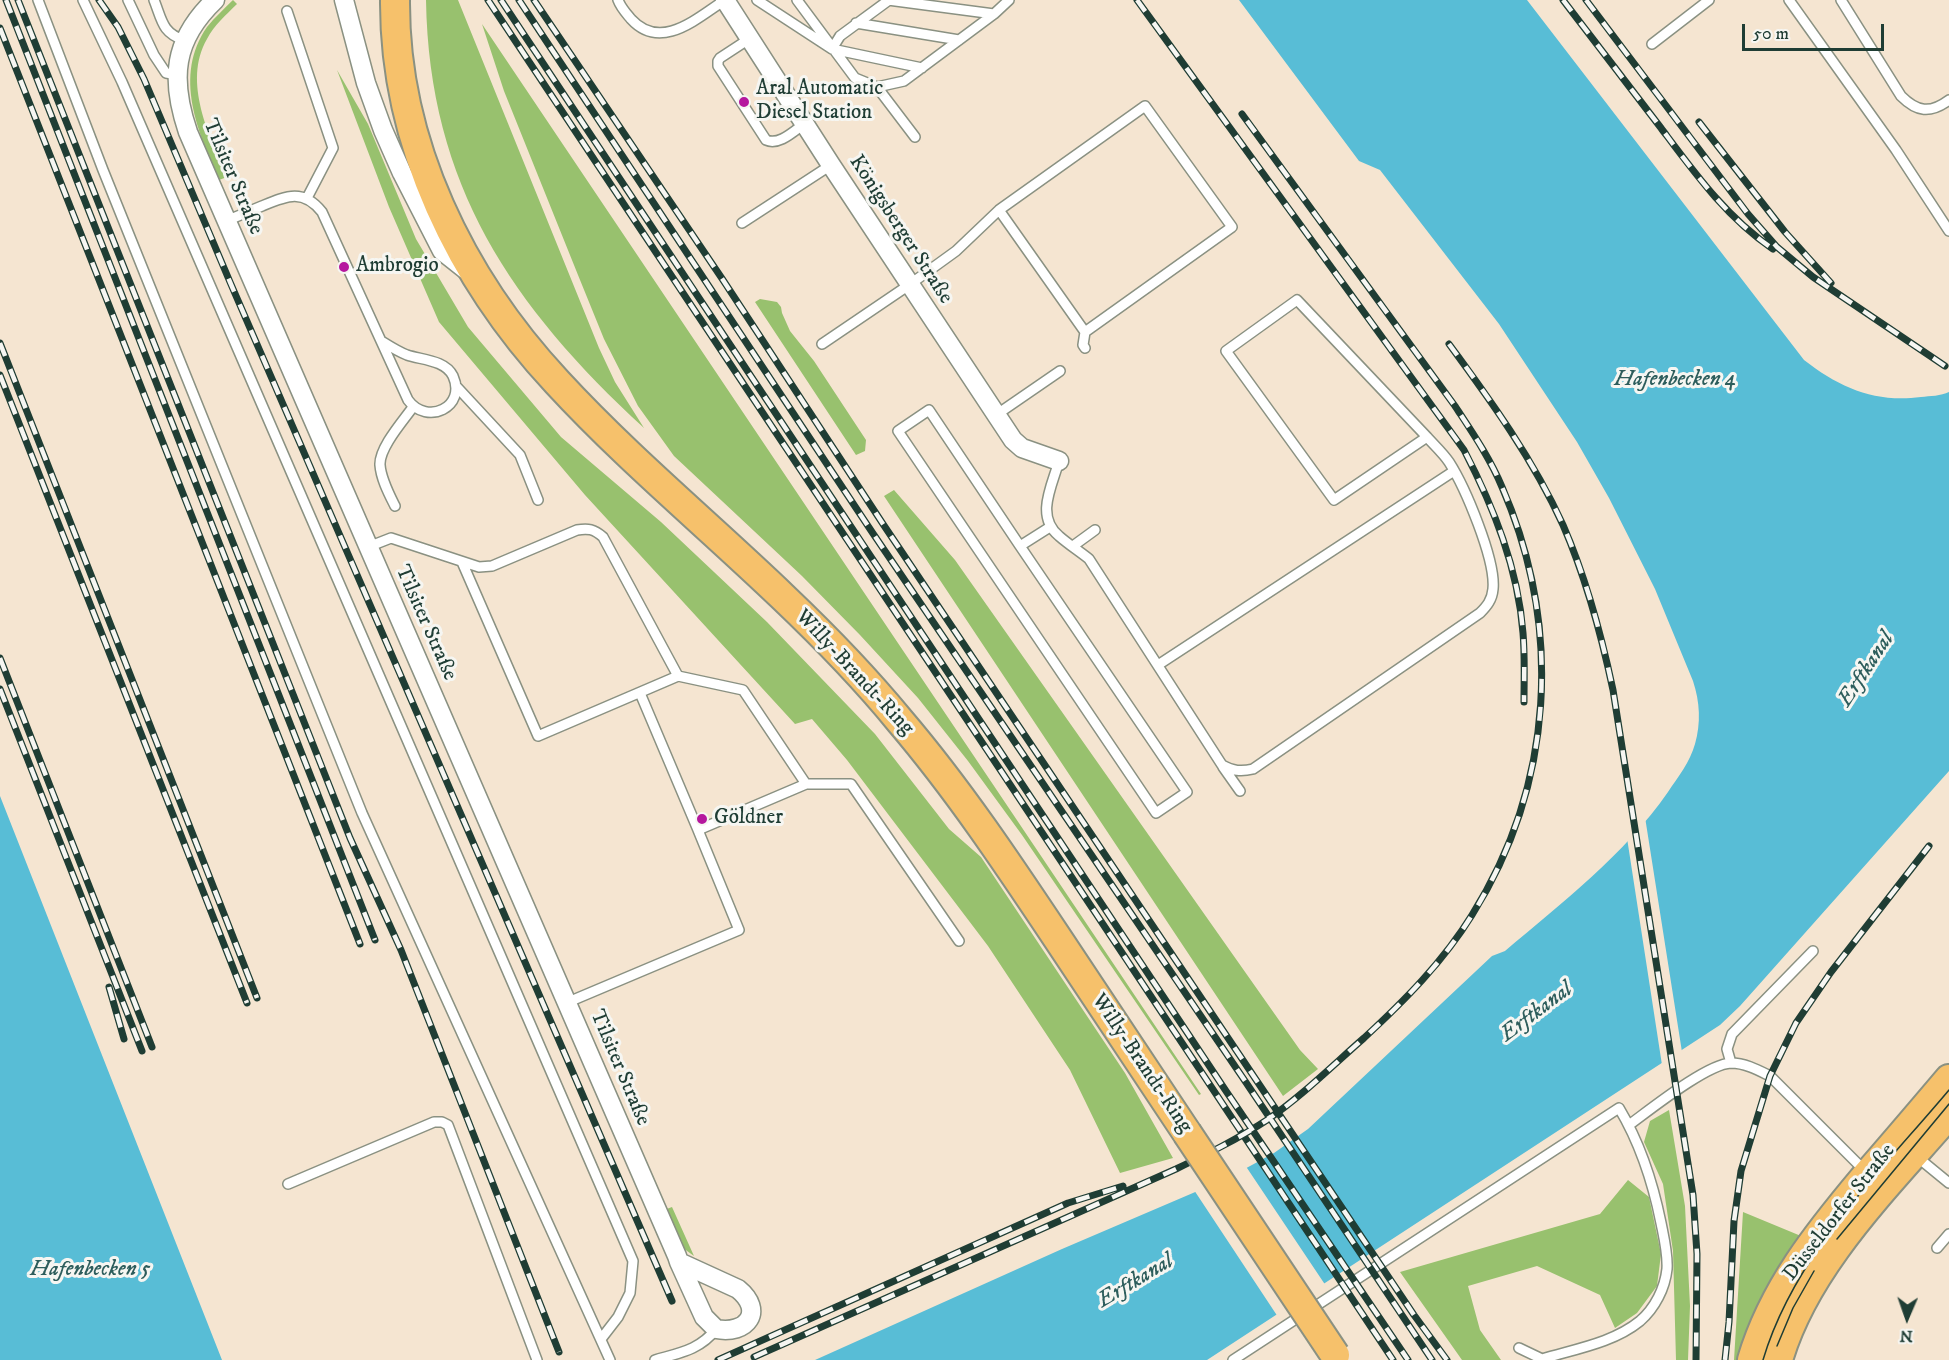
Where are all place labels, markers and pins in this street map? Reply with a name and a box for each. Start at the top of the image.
place label: Aral Automatic Diesel Station [756,77,883,127]
marker: Aral Automatic Diesel Station [737,95,751,109]
place label: Ambrogio [356,254,439,280]
marker: Ambrogio [337,260,351,274]
place label: Göldner [714,806,783,832]
marker: Göldner [695,812,709,826]

